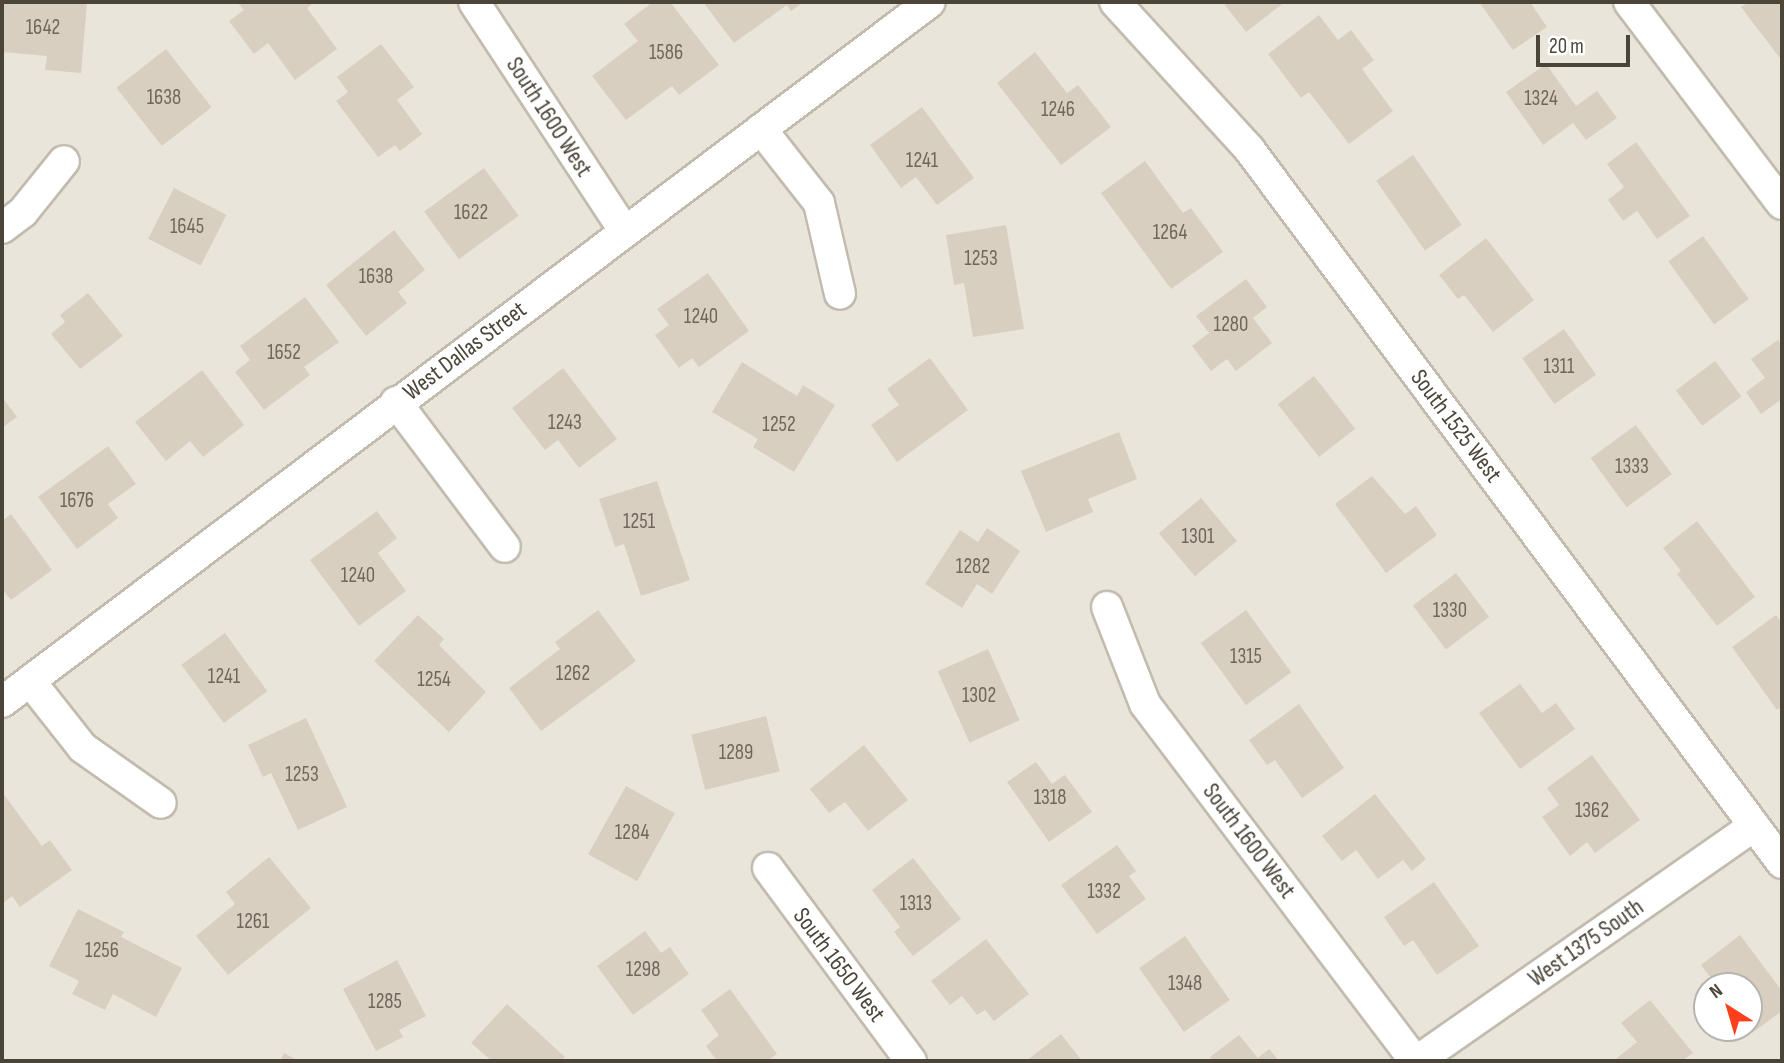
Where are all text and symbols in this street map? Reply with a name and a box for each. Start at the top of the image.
house number: 1642 [26,15,60,41]
scale bar [1539,21,1634,65]
text: 20 m [1549,34,1584,59]
house number: 1586 [649,40,683,66]
street label: South 1600 West [500,52,598,182]
house number: 1638 [147,85,181,111]
house number: 1324 [1524,86,1558,112]
house number: 1246 [1041,97,1075,123]
house number: 1241 [906,148,938,174]
house number: 1622 [454,200,488,226]
house number: 1645 [170,214,204,240]
house number: 1264 [1153,220,1187,246]
house number: 1253 [964,246,998,272]
house number: 1638 [359,264,393,290]
street label: West Dallas Street [398,295,532,407]
house number: 1240 [684,304,718,330]
house number: 1280 [1214,312,1248,338]
house number: 1652 [267,340,301,366]
house number: 1311 [1544,354,1574,380]
street label: South 1525 West [1404,364,1508,488]
house number: 1243 [548,410,582,436]
house number: 1252 [762,412,796,438]
house number: 1333 [1615,454,1649,480]
house number: 1676 [60,488,94,514]
house number: 1251 [623,509,655,535]
house number: 1301 [1182,524,1214,550]
house number: 1282 [956,554,990,580]
house number: 1240 [341,563,375,589]
house number: 1330 [1433,598,1467,624]
house number: 1315 [1230,644,1262,670]
house number: 1262 [556,661,590,687]
house number: 1241 [208,664,240,690]
house number: 1254 [417,667,451,693]
house number: 1302 [962,683,996,709]
house number: 1289 [719,740,753,766]
house number: 1253 [285,762,319,788]
street label: South 1600 West [1196,778,1302,904]
house number: 1318 [1034,785,1066,811]
house number: 1362 [1575,798,1609,824]
house number: 1284 [615,820,649,846]
house number: 1332 [1087,879,1121,905]
house number: 1313 [900,891,932,917]
street label: West 1375 South [1523,893,1649,993]
street label: South 1650 West [787,902,891,1028]
house number: 1261 [237,909,269,935]
house number: 1256 [85,938,119,964]
house number: 1298 [626,957,660,983]
house number: 1348 [1168,971,1202,997]
north arrow [1693,972,1763,1042]
text: N [1705,979,1727,1004]
house number: 1285 [368,989,402,1015]

